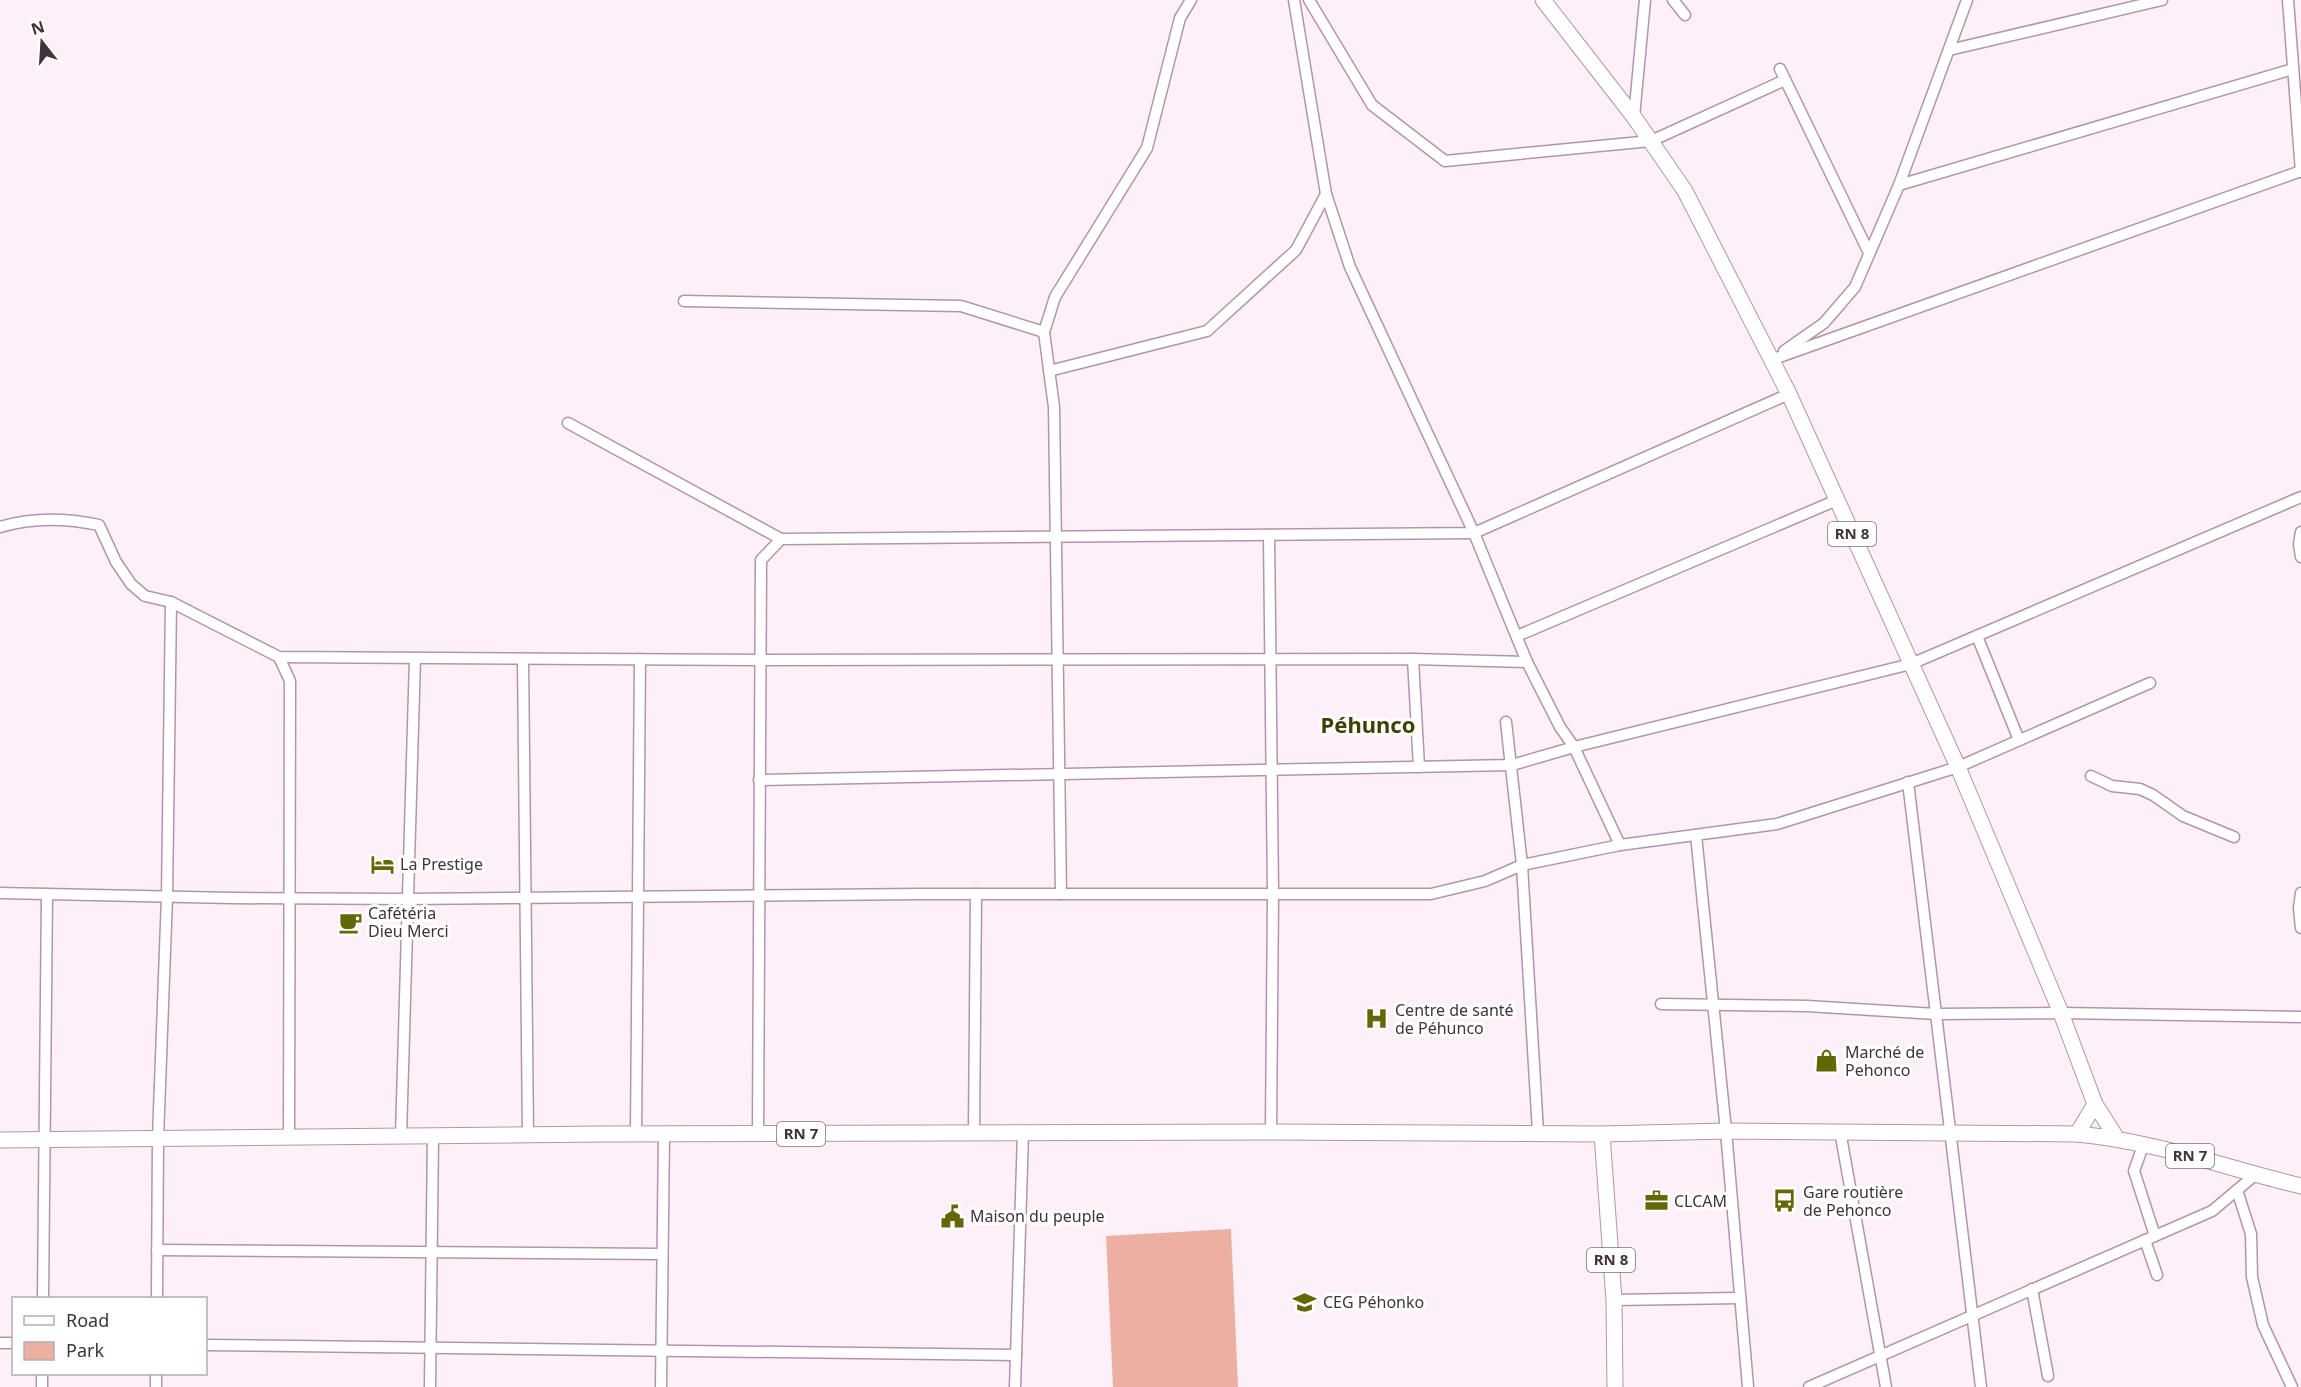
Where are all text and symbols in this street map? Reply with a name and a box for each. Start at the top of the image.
north arrow [12,12,72,72]
text: N [28,15,47,40]
road number: RN 8 [1828,522,1876,546]
district label: Péhunco [1321,709,1415,739]
hotel icon: La Prestige [369,851,395,877]
place label: La Prestige [400,853,483,875]
place label: Cafétéria Dieu Merci [368,902,449,942]
cafe icon: Cafétéria Dieu Merci [337,909,363,935]
place label: Centre de santé de Péhunco [1395,999,1514,1039]
hospital icon: Centre de santé de Péhunco [1364,1006,1390,1032]
place label: Marché de Pehonco [1845,1041,1924,1081]
shop icon: Marché de Pehonco [1814,1048,1840,1074]
road number: RN 7 [777,1122,825,1146]
road number: RN 7 [2166,1144,2214,1168]
place label: Gare routière de Pehonco [1803,1181,1903,1221]
office icon: CLCAM [1643,1188,1669,1214]
bus stop icon: Gare routière de Pehonco [1772,1188,1798,1214]
place label: CLCAM [1674,1190,1727,1212]
public building icon: Maison du peuple [939,1203,965,1229]
place label: Maison du peuple [970,1205,1105,1227]
road number: RN 8 [1587,1248,1635,1272]
school or university icon: CEG Péhonko [1292,1289,1318,1315]
place label: CEG Péhonko [1323,1291,1424,1313]
legend [12,1297,207,1375]
text: Road [66,1308,109,1332]
text: Park [66,1338,104,1362]

